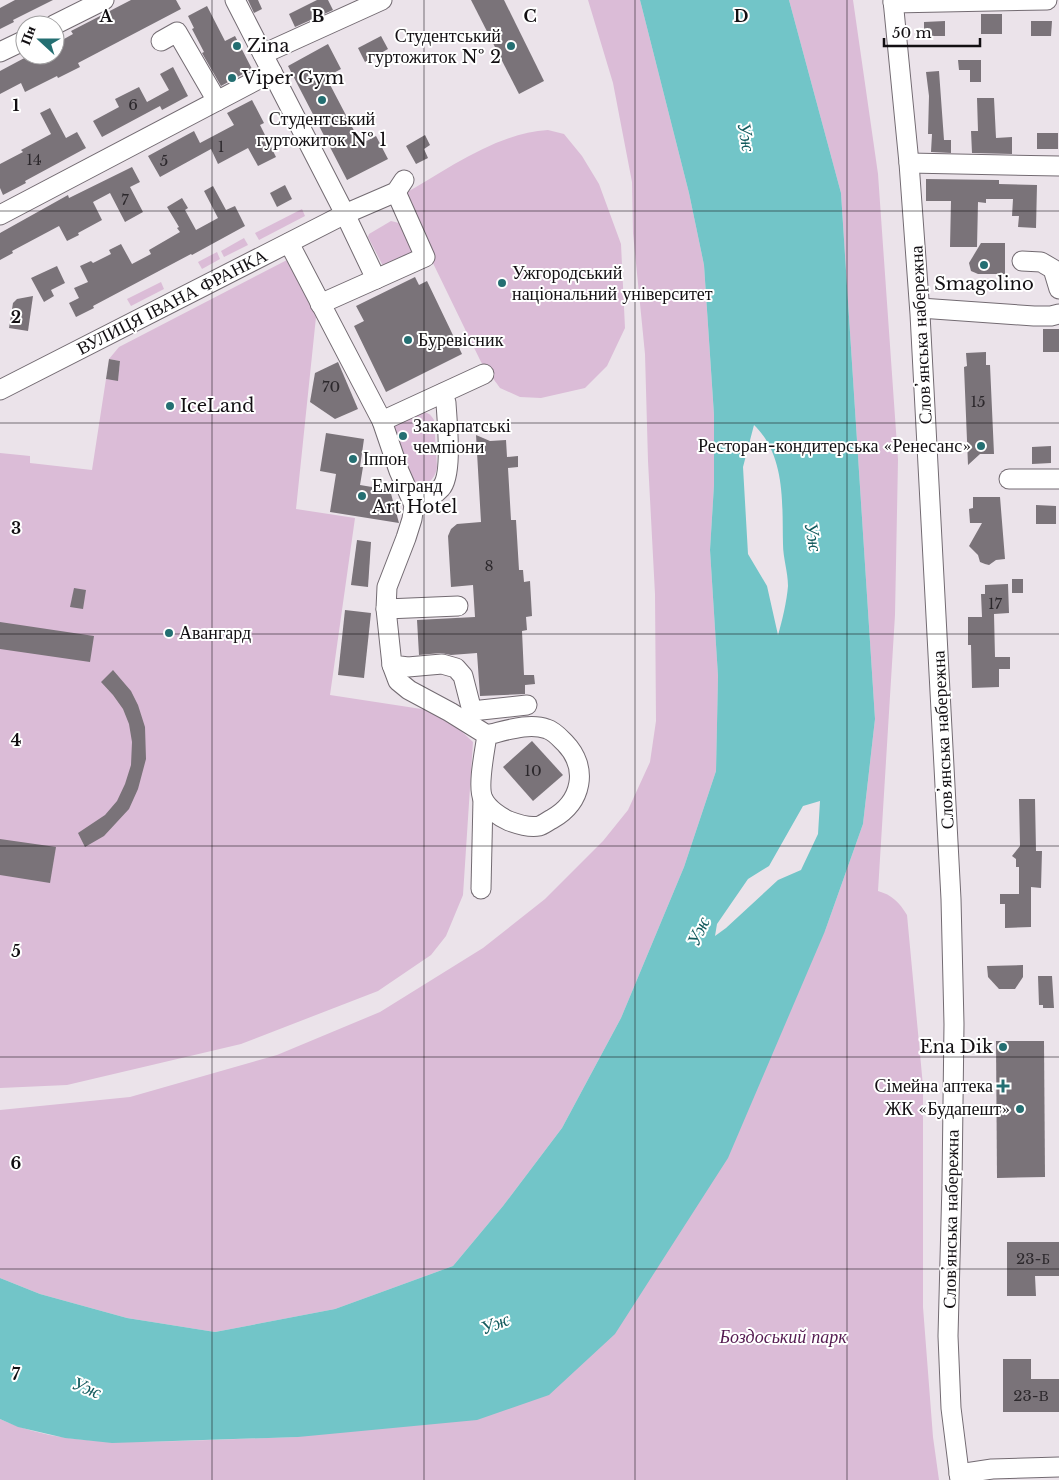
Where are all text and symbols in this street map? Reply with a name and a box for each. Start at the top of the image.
text: A [99,6,114,26]
text: B [312,6,325,26]
text: C [523,6,537,26]
text: D [734,6,748,26]
north arrow [15,15,65,65]
scale bar [884,15,980,47]
text: Пн [16,23,40,47]
text: 50 m [892,23,932,42]
place label: Студентський гуртожиток № 2 [368,25,501,68]
place label: Zina [247,35,289,57]
marker: Zina [231,40,243,52]
marker: Студентський гуртожиток № 2 [505,40,517,52]
place label: Viper Gym [241,67,344,89]
marker: Viper Gym [226,72,238,84]
marker: Студентський гуртожиток № 1 [316,94,328,106]
text: 1 [13,95,20,115]
house number: 6 [128,95,138,114]
place label: Студентський гуртожиток № 1 [257,108,387,151]
water label: Уж [733,121,760,154]
house number: 1 [218,137,224,156]
house number: 14 [26,150,42,169]
house number: 5 [160,151,168,170]
house number: 7 [121,190,129,209]
street label: ВУЛИЦЯ ІВАНА ФРАНКА [73,244,271,360]
street label: Словʼянська набережна [905,245,937,425]
marker: Smagolino [978,259,990,271]
place label: Ужгородський національний університет [512,262,713,305]
place label: Smagolino [934,273,1034,295]
marker: Ужгородський національний університет [496,277,508,289]
text: 2 [11,307,21,327]
place label: Буревісник [418,329,504,351]
marker: Буревісник [402,334,414,346]
house number: 70 [322,377,340,396]
house number: 15 [970,392,986,411]
place label: IceLand [180,395,254,417]
marker: IceLand [164,400,176,412]
place label: Закарпатські чемпіони [413,415,511,458]
marker: Закарпатські чемпіони [397,430,409,442]
place label: Ресторан-кондитерська «Ренесанс» [698,435,971,457]
marker: Ресторан-кондитерська «Ренесанс» [975,440,987,452]
place label: Іппон [363,448,407,470]
marker: Іппон [347,453,359,465]
place label: Емігранд Art Hotel [371,475,458,518]
marker: Емігранд Art Hotel [356,490,368,502]
text: 3 [11,518,21,538]
water label: Уж [800,521,827,554]
house number: 8 [484,556,494,575]
house number: 17 [988,594,1003,613]
place label: Авангард [179,622,251,644]
marker: Авангард [163,627,175,639]
street label: Словʼянська набережна [927,650,959,830]
text: 4 [11,730,21,750]
house number: 10 [524,761,542,780]
water label: Уж [682,913,715,949]
text: 5 [11,941,21,961]
place label: Ena Dik [919,1036,993,1058]
marker: Ena Dik [997,1041,1009,1053]
place label: Сімейна аптека [874,1075,993,1097]
marker: Сімейна аптека [997,1080,1009,1092]
place label: ЖК «Будапешт» [885,1098,1010,1120]
marker: ЖК «Будапешт» [1014,1103,1026,1115]
street label: Словʼянська набережна [938,1129,964,1309]
text: 6 [11,1153,22,1173]
house number: 23-Б [1016,1249,1050,1268]
water label: Уж [477,1307,513,1339]
park label: Боздоський парк [718,1326,847,1348]
text: 7 [12,1364,21,1384]
water label: Уж [69,1371,105,1404]
house number: 23-В [1013,1386,1049,1405]

